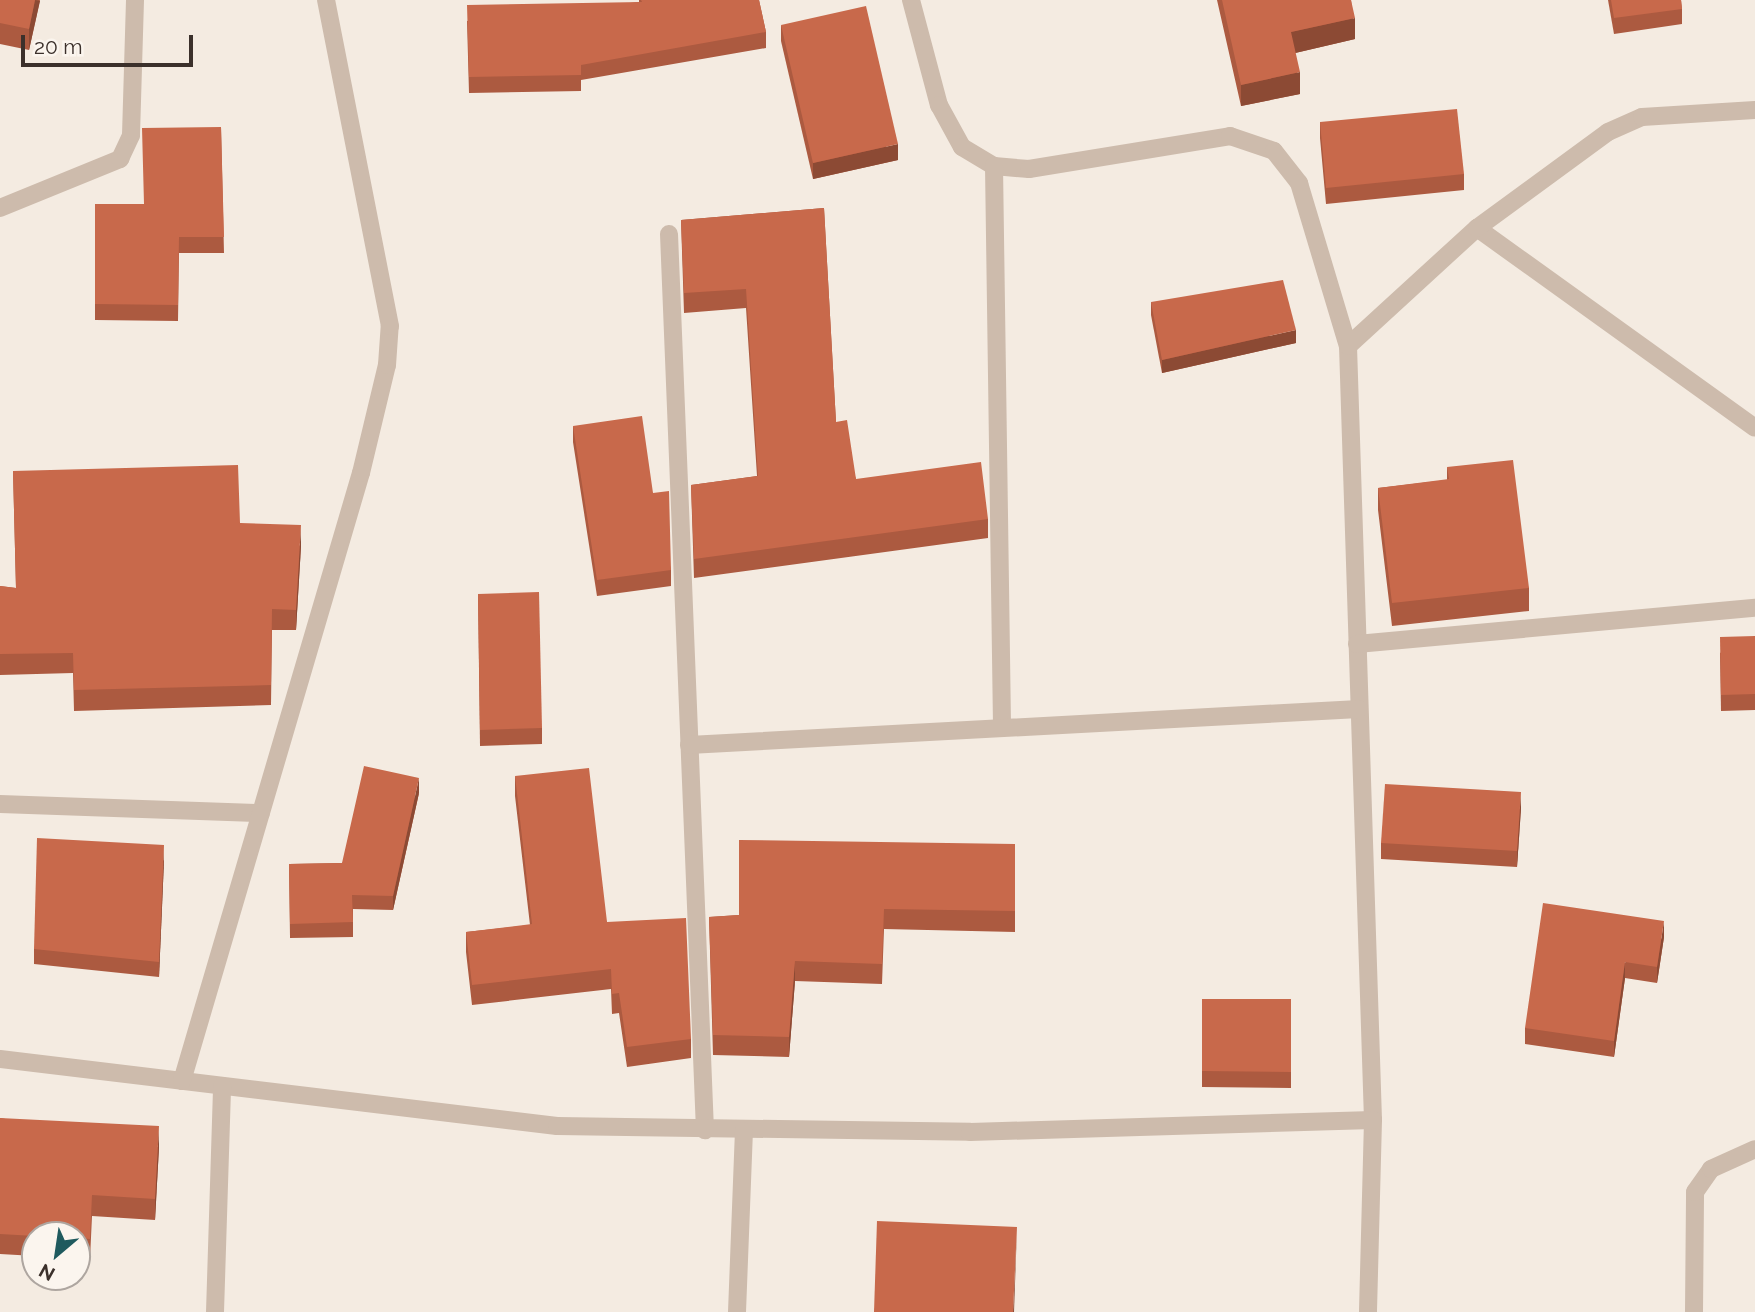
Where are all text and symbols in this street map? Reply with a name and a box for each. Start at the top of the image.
scale bar [24,21,196,65]
text: 20 m [34,34,82,59]
north arrow [21,1221,91,1291]
text: N [35,1259,58,1286]

